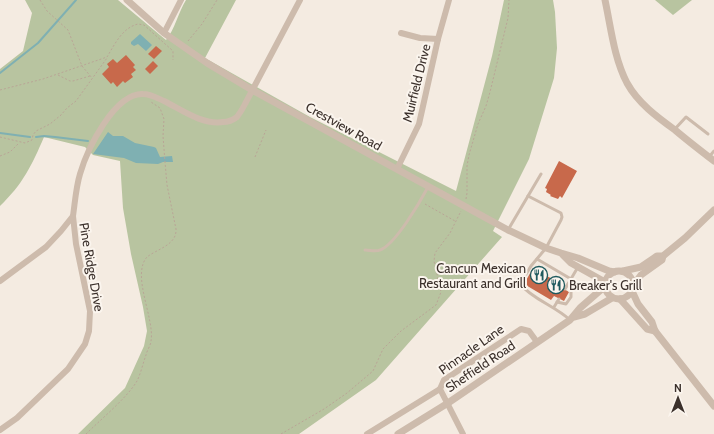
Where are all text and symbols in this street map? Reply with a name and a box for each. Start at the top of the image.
street label: Muirfield Drive [399,42,434,124]
street label: Crestview Road [303,98,385,154]
street label: Pine Ridge Drive [76,221,108,313]
place label: Cancun Mexican Restaurant and Grill [419,260,526,291]
restaurant icon: Cancun Mexican Restaurant and Grill [529,265,549,285]
restaurant icon: Breaker's Grill [546,275,566,295]
place label: Breaker's Grill [569,277,642,293]
street label: Pinnacle Lane [435,320,507,377]
street label: Sheffield Road [442,337,518,395]
north arrow [658,378,698,418]
text: N [674,381,682,395]

